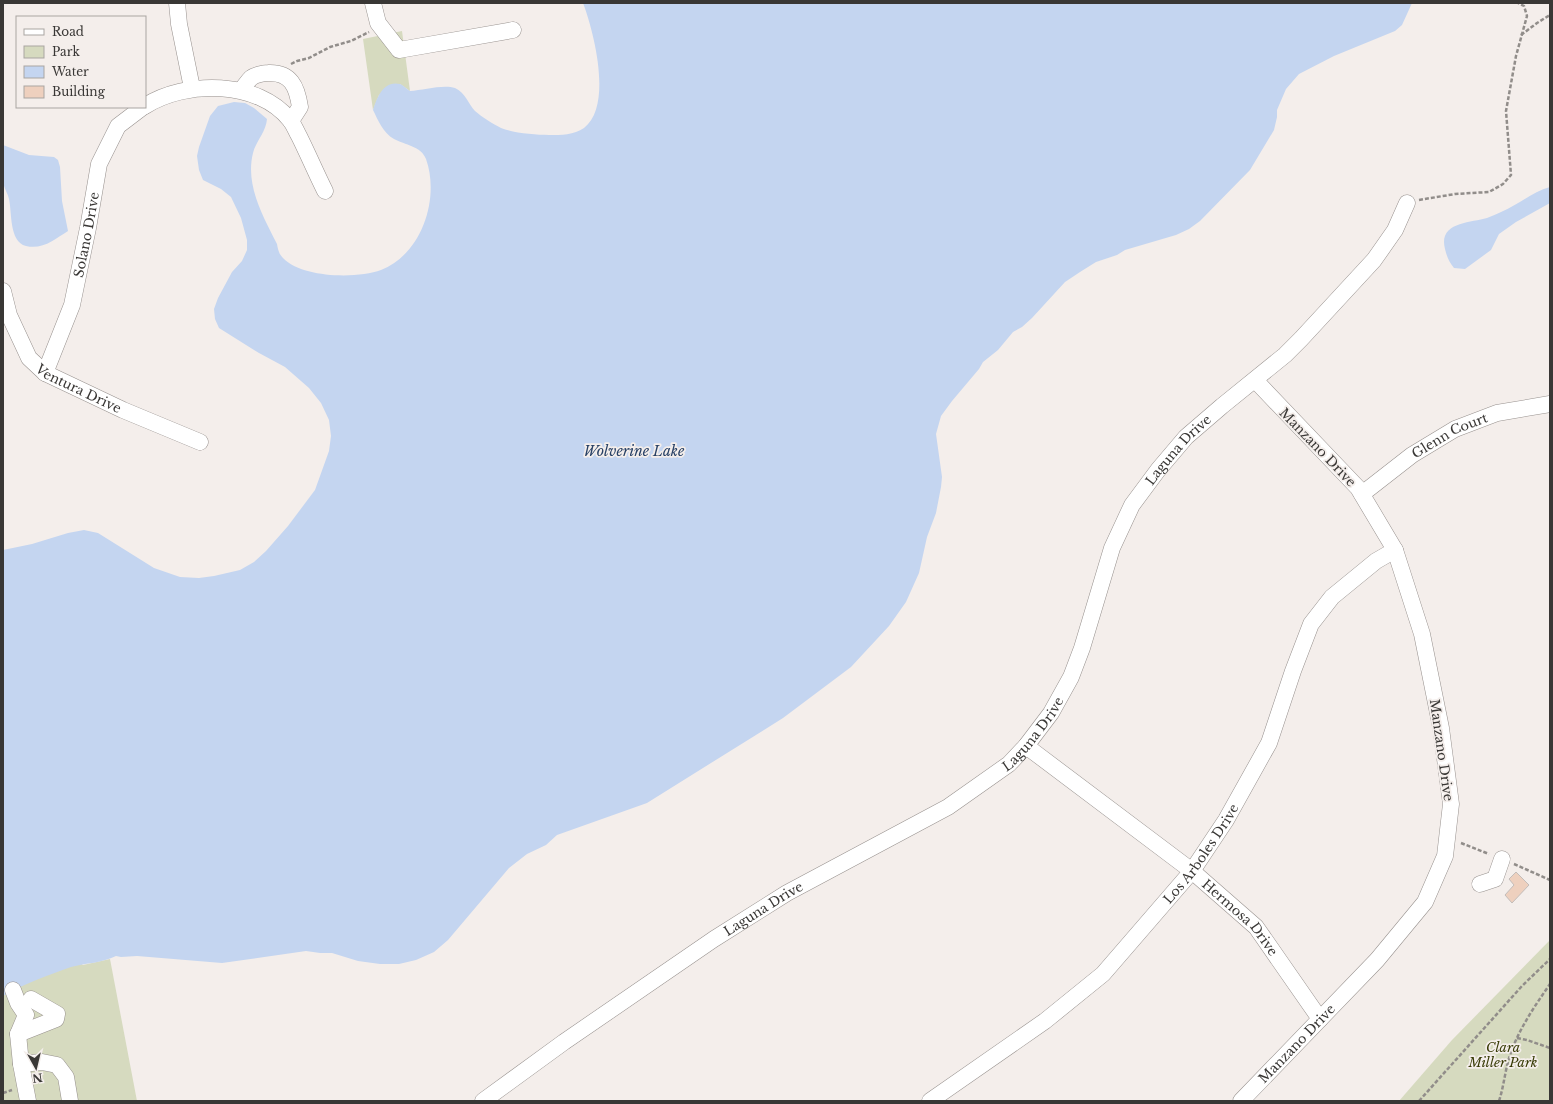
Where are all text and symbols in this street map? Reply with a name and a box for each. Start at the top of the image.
legend [16,16,146,108]
text: Road [52,24,84,39]
text: Park [52,44,80,59]
text: Water [51,64,89,79]
text: Building [52,84,106,99]
street label: Solano Drive [70,191,103,279]
street label: Ventura Drive [31,360,124,417]
street label: Manzano Drive [1276,404,1360,490]
street label: Glenn Court [1409,409,1490,462]
street label: Laguna Drive [1142,411,1215,489]
water label: Wolverine Lake [584,442,685,460]
street label: Laguna Drive [999,694,1067,775]
street label: Manzano Drive [1426,698,1457,802]
street label: Los Arboles Drive [1160,801,1242,907]
street label: Hermosa Drive [1198,876,1281,959]
street label: Laguna Drive [721,878,806,940]
street label: Manzano Drive [1255,1001,1339,1087]
park label: Clara Miller Park [1467,1039,1538,1071]
north arrow [16,1048,56,1088]
text: N [31,1070,43,1086]

